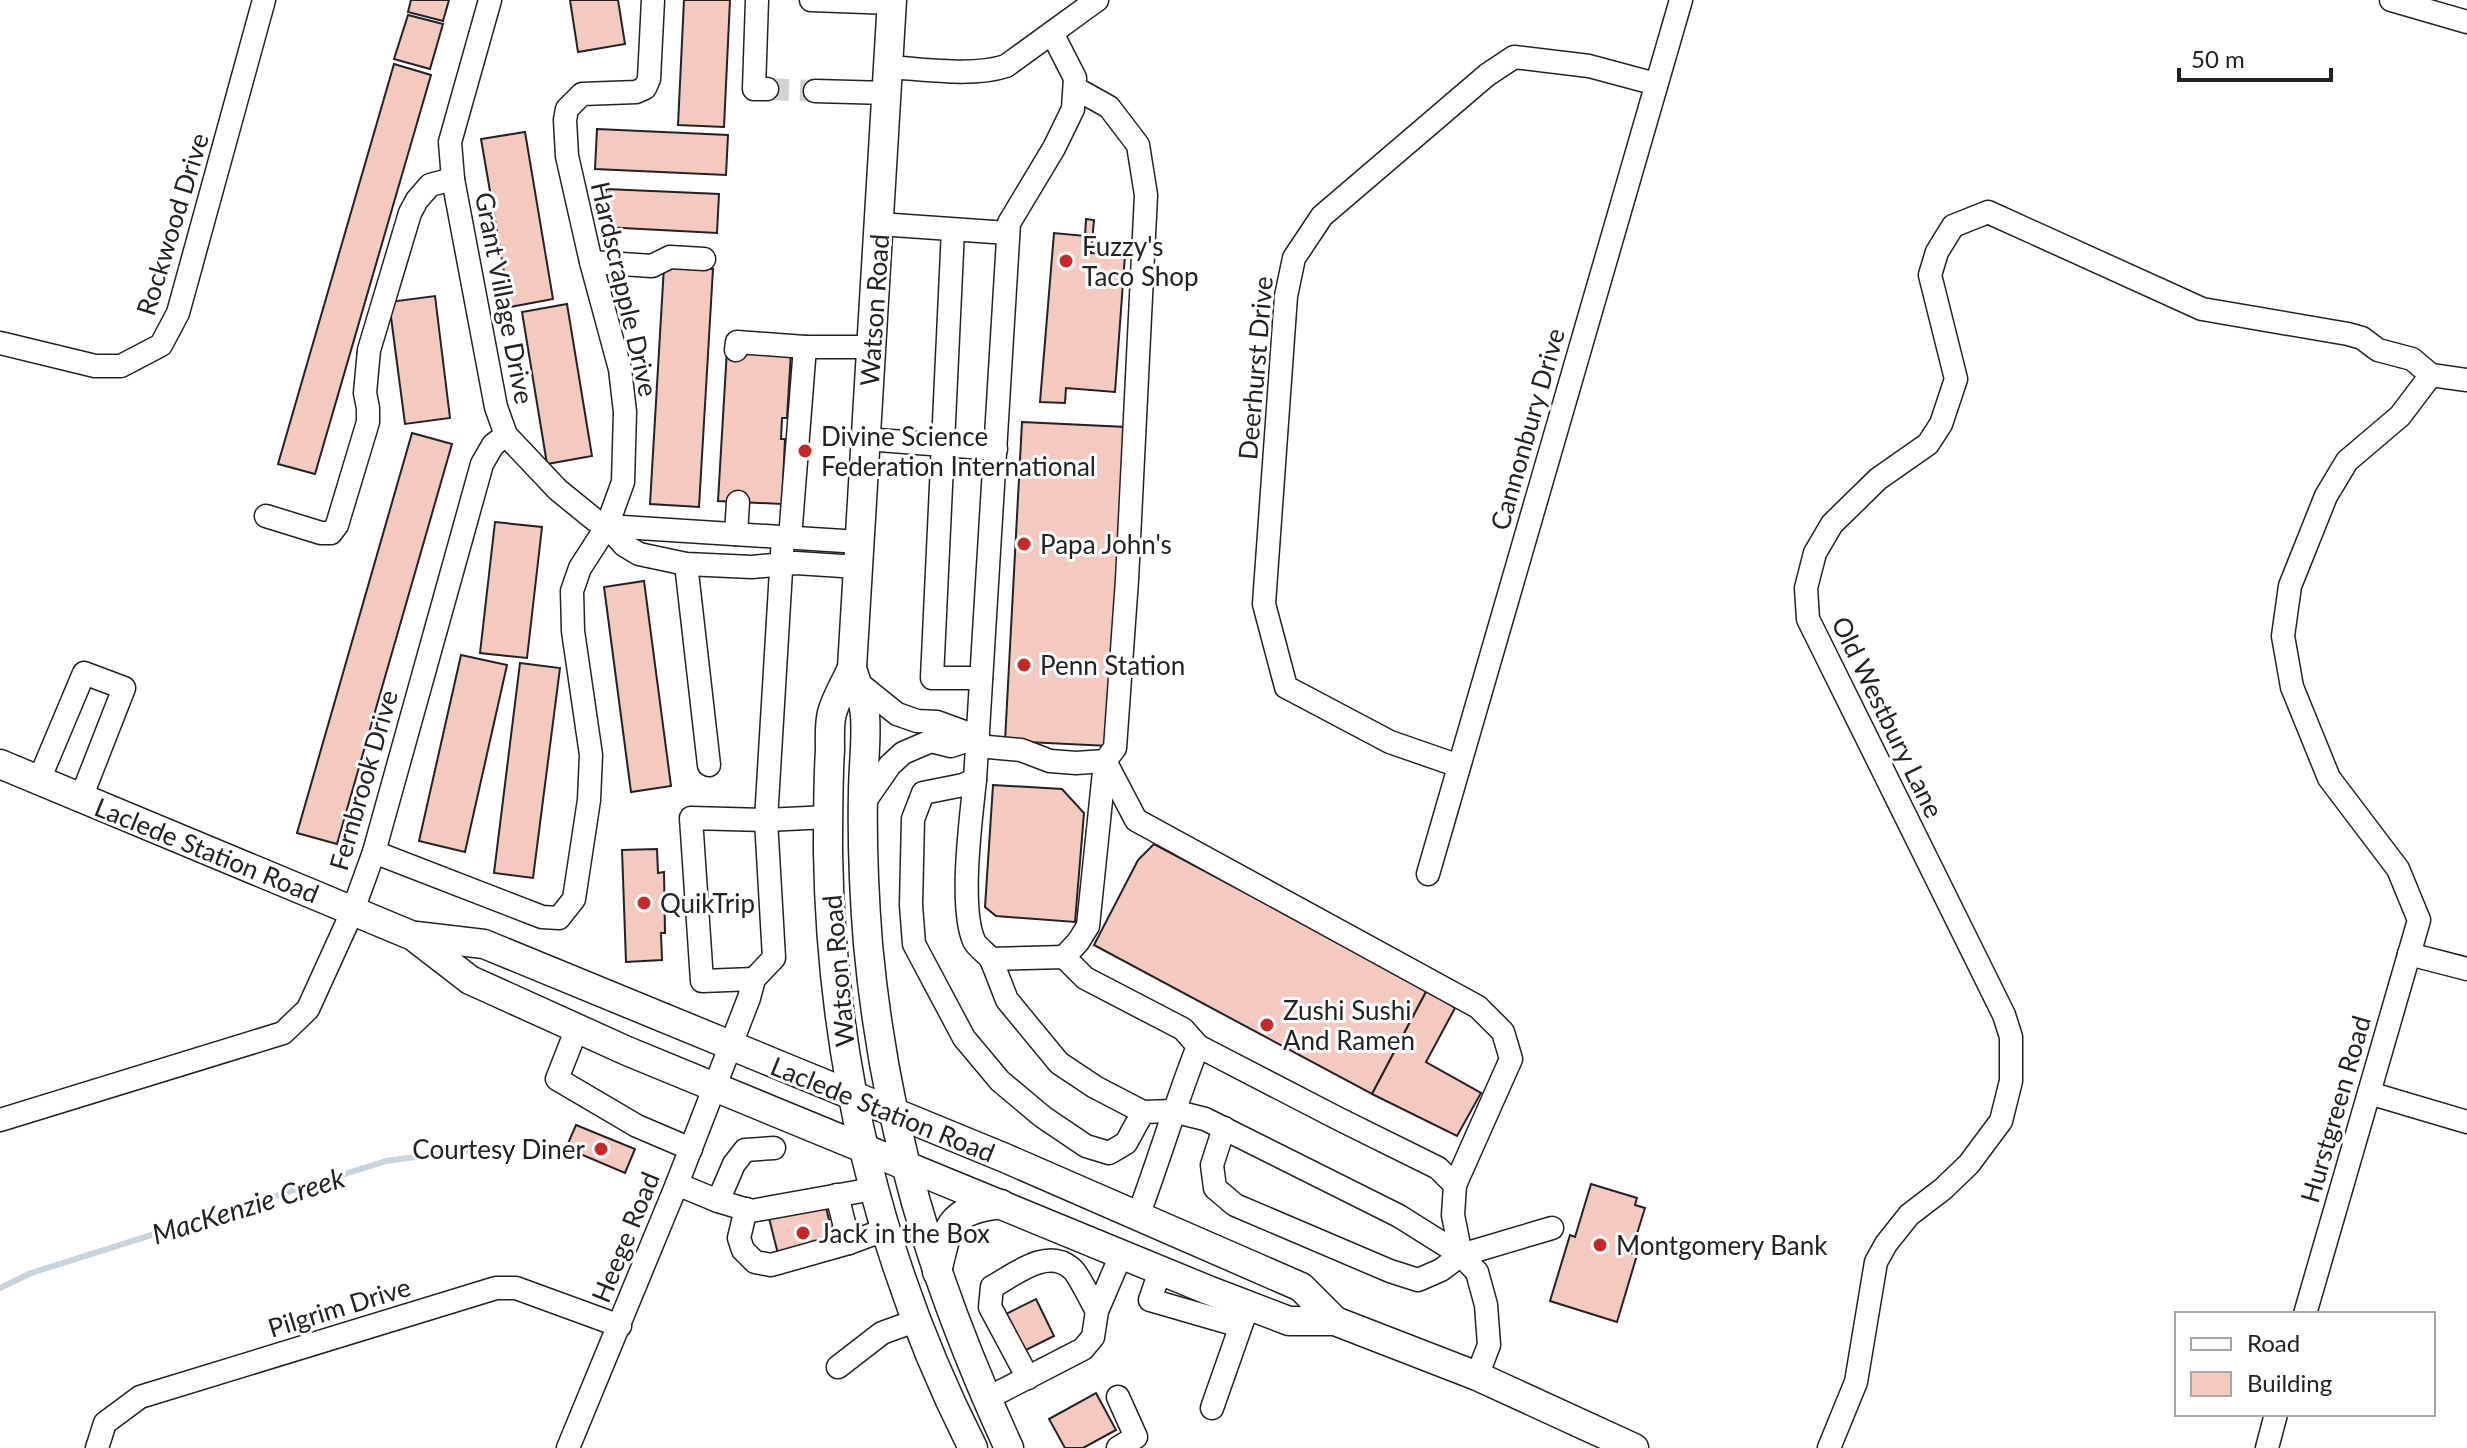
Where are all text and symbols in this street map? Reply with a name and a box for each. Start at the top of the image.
scale bar [2179,32,2331,82]
text: 50 m [2191,44,2245,73]
street label: Rockwood Drive [129,129,215,319]
street label: Hardscrapple Drive [585,179,665,399]
street label: Grant Village Drive [469,189,541,407]
place label: Fuzzy's Taco Shop [1082,230,1199,292]
street label: Watson Road [853,233,895,387]
marker: Fuzzy's Taco Shop [1057,252,1075,270]
street label: Deerhurst Drive [1231,275,1279,461]
street label: Cannonbury Drive [1483,324,1571,534]
place label: Divine Science Federation International [821,420,1096,482]
marker: Divine Science Federation International [796,442,814,460]
place label: Papa John's [1040,528,1172,560]
marker: Papa John's [1015,535,1033,553]
street label: Old Westbury Lane [1825,611,1951,823]
place label: Penn Station [1040,649,1185,681]
marker: Penn Station [1015,656,1033,674]
street label: Fernbrook Drive [322,686,404,874]
street label: Laclede Station Road [90,790,324,910]
place label: QuikTrip [660,887,755,919]
marker: QuikTrip [635,894,653,912]
street label: Watson Road [815,894,861,1048]
place label: Zushi Sushi And Ramen [1283,994,1415,1056]
street label: Hurstgreen Road [2293,1012,2377,1206]
marker: Zushi Sushi And Ramen [1258,1016,1276,1034]
street label: Laclede Station Road [766,1049,1000,1169]
place label: Courtesy Diner [412,1133,586,1165]
marker: Courtesy Diner [592,1140,610,1158]
water label: MacKenzie Creek [148,1159,349,1250]
street label: Heege Road [584,1167,666,1307]
place label: Jack in the Box [819,1217,990,1249]
marker: Jack in the Box [794,1224,812,1242]
place label: Montgomery Bank [1616,1229,1828,1261]
marker: Montgomery Bank [1591,1236,1609,1254]
street label: Pilgrim Drive [264,1270,414,1344]
legend [2175,1312,2435,1416]
text: Road [2247,1328,2300,1357]
text: Building [2247,1368,2332,1397]

